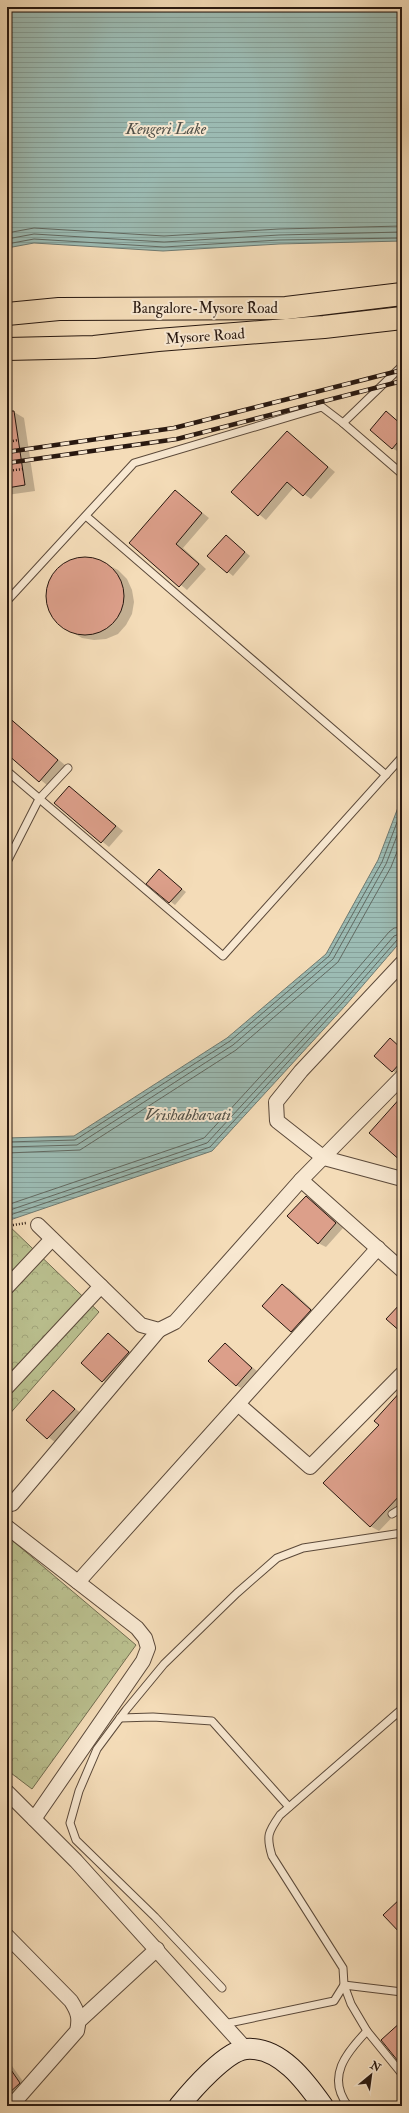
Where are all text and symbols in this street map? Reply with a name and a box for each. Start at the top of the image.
water label: Kengeri Lake [125,119,207,139]
street label: Bangalore-Mysore Road [132,299,279,318]
street label: Mysore Road [165,324,246,349]
water label: Vrishabhavati [145,1105,231,1125]
north arrow [351,2055,391,2095]
text: N [367,2058,384,2075]

